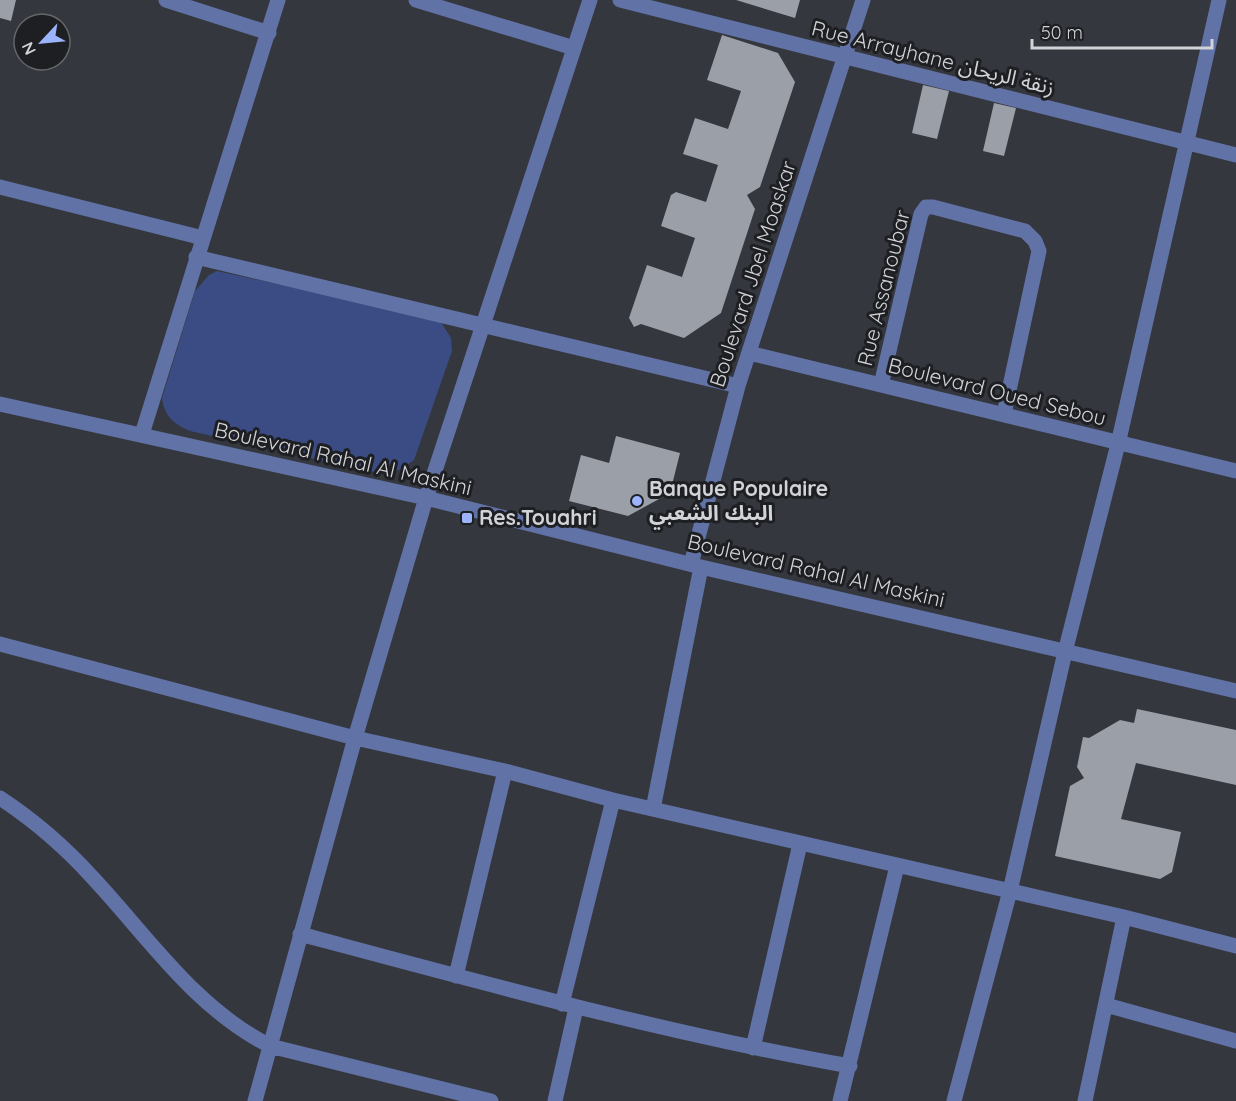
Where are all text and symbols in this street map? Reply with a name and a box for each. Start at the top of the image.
north arrow [12,12,72,72]
scale bar [1032,12,1212,50]
street label: Rue Arrayhane زنقة الريحان [809,14,1057,100]
text: 50 m [1041,21,1083,44]
text: N [17,39,40,58]
street label: Boulevard Jbel Moaskar [703,157,801,390]
street label: Rue Assanoubar [851,207,915,368]
street label: Boulevard Oued Sebou [885,351,1109,431]
street label: Boulevard Rahal Al Maskini [212,416,474,500]
place label: Banque Populaire البنك الشعبي [649,475,828,530]
marker: Banque Populaire البنك الشعبي [630,494,644,508]
place label: Res.Touahri [479,504,597,530]
marker: Res.Touahri [460,511,474,525]
street label: Boulevard Rahal Al Maskini [685,528,947,612]

